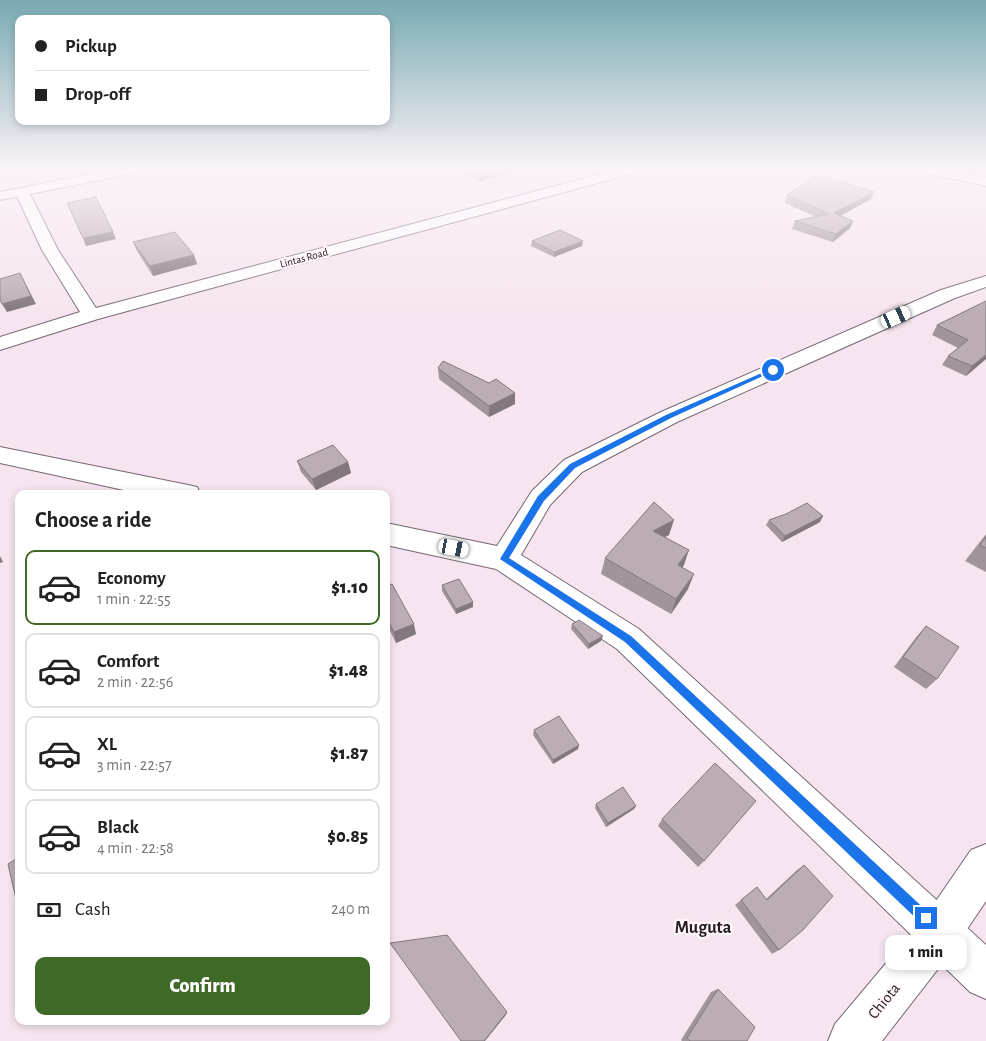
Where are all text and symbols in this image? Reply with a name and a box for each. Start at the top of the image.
text: Pickup [65,37,117,56]
text: Drop-off [65,85,130,104]
street label: Lintas Road [279,246,330,270]
car [879,304,912,330]
route start [762,359,784,381]
text: Choose a ride [35,509,151,531]
car [437,538,470,558]
icon: car [37,565,82,610]
text: Economy [97,569,166,588]
text: $1.10 [331,578,368,597]
text: 1 min · 22:55 [97,591,171,607]
icon: car [37,648,82,693]
text: Comfort [97,652,159,671]
text: $1.48 [329,661,368,680]
text: 2 min · 22:56 [97,674,173,690]
icon: car [37,731,82,776]
text: XL [97,735,117,754]
text: $1.87 [330,744,368,763]
text: 3 min · 22:57 [97,757,172,773]
icon: car [37,814,82,859]
text: Black [97,818,139,837]
text: $0.85 [327,827,368,846]
text: 4 min · 22:58 [97,840,174,856]
icon: cash [35,896,63,924]
text: Cash [75,900,111,919]
text: 240 m [331,901,370,917]
route end [915,907,937,929]
district label: Muguta [675,919,732,937]
callout: 1 min [885,936,967,970]
text: 1 min [909,944,943,960]
button: Confirm [35,957,370,1015]
street label: Chiota [865,980,903,1022]

